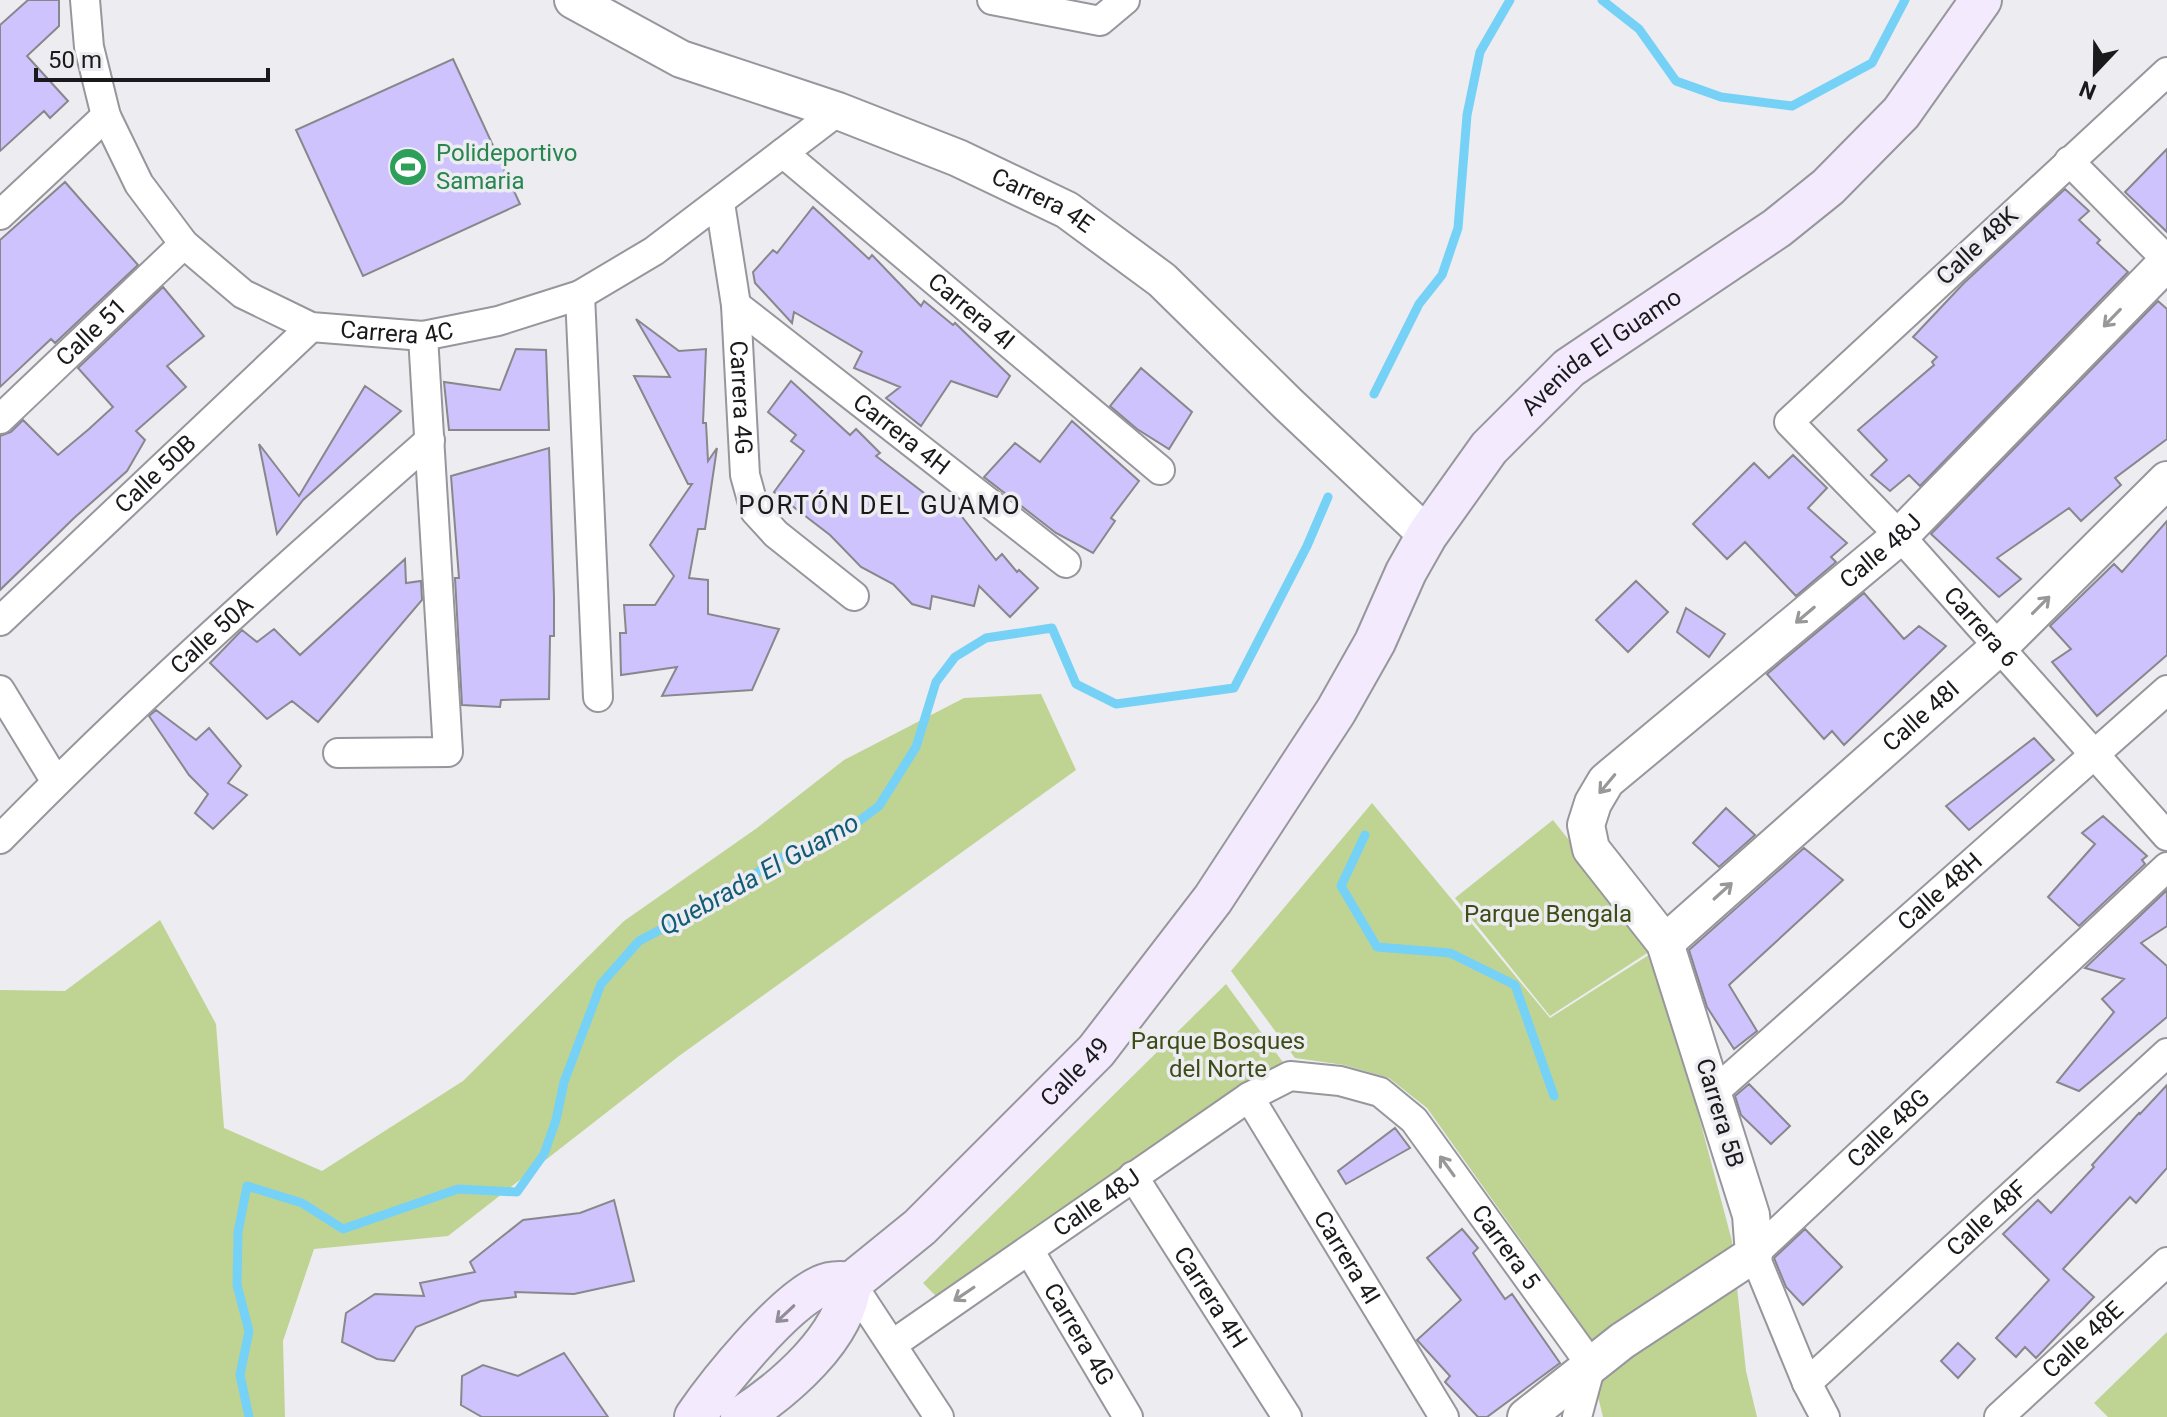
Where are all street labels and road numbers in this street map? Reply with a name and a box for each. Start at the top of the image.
street label: Carrera 4E [987,162,1099,239]
street label: Calle 48K [1930,201,2024,291]
street label: Carrera 4I [922,267,1020,356]
street label: Avenida El Guamo [1516,282,1687,421]
street label: Calle 51 [50,292,132,372]
street label: Carrera 4C [339,315,456,350]
street label: Carrera 4G [724,340,758,455]
street label: Carrera 4H [848,388,955,481]
street label: Calle 50B [109,429,202,519]
street label: Calle 48J [1834,508,1928,594]
street label: Carrera 6 [1938,581,2024,673]
street label: Calle 50A [165,590,259,680]
street label: Calle 48I [1877,675,1965,757]
street label: Calle 48H [1892,847,1988,936]
street label: Calle 49 [1035,1032,1115,1112]
street label: Carrera 5B [1690,1055,1750,1171]
street label: Calle 48G [1841,1083,1935,1173]
street label: Calle 48J [1048,1163,1146,1242]
street label: Calle 48F [1941,1174,2033,1262]
street label: Carrera 5 [1466,1199,1546,1295]
street label: Carrera 4I [1308,1206,1386,1309]
street label: Carrera 4H [1168,1241,1253,1353]
street label: Carrera 4G [1038,1278,1120,1390]
street label: Calle 48E [2037,1296,2129,1384]

